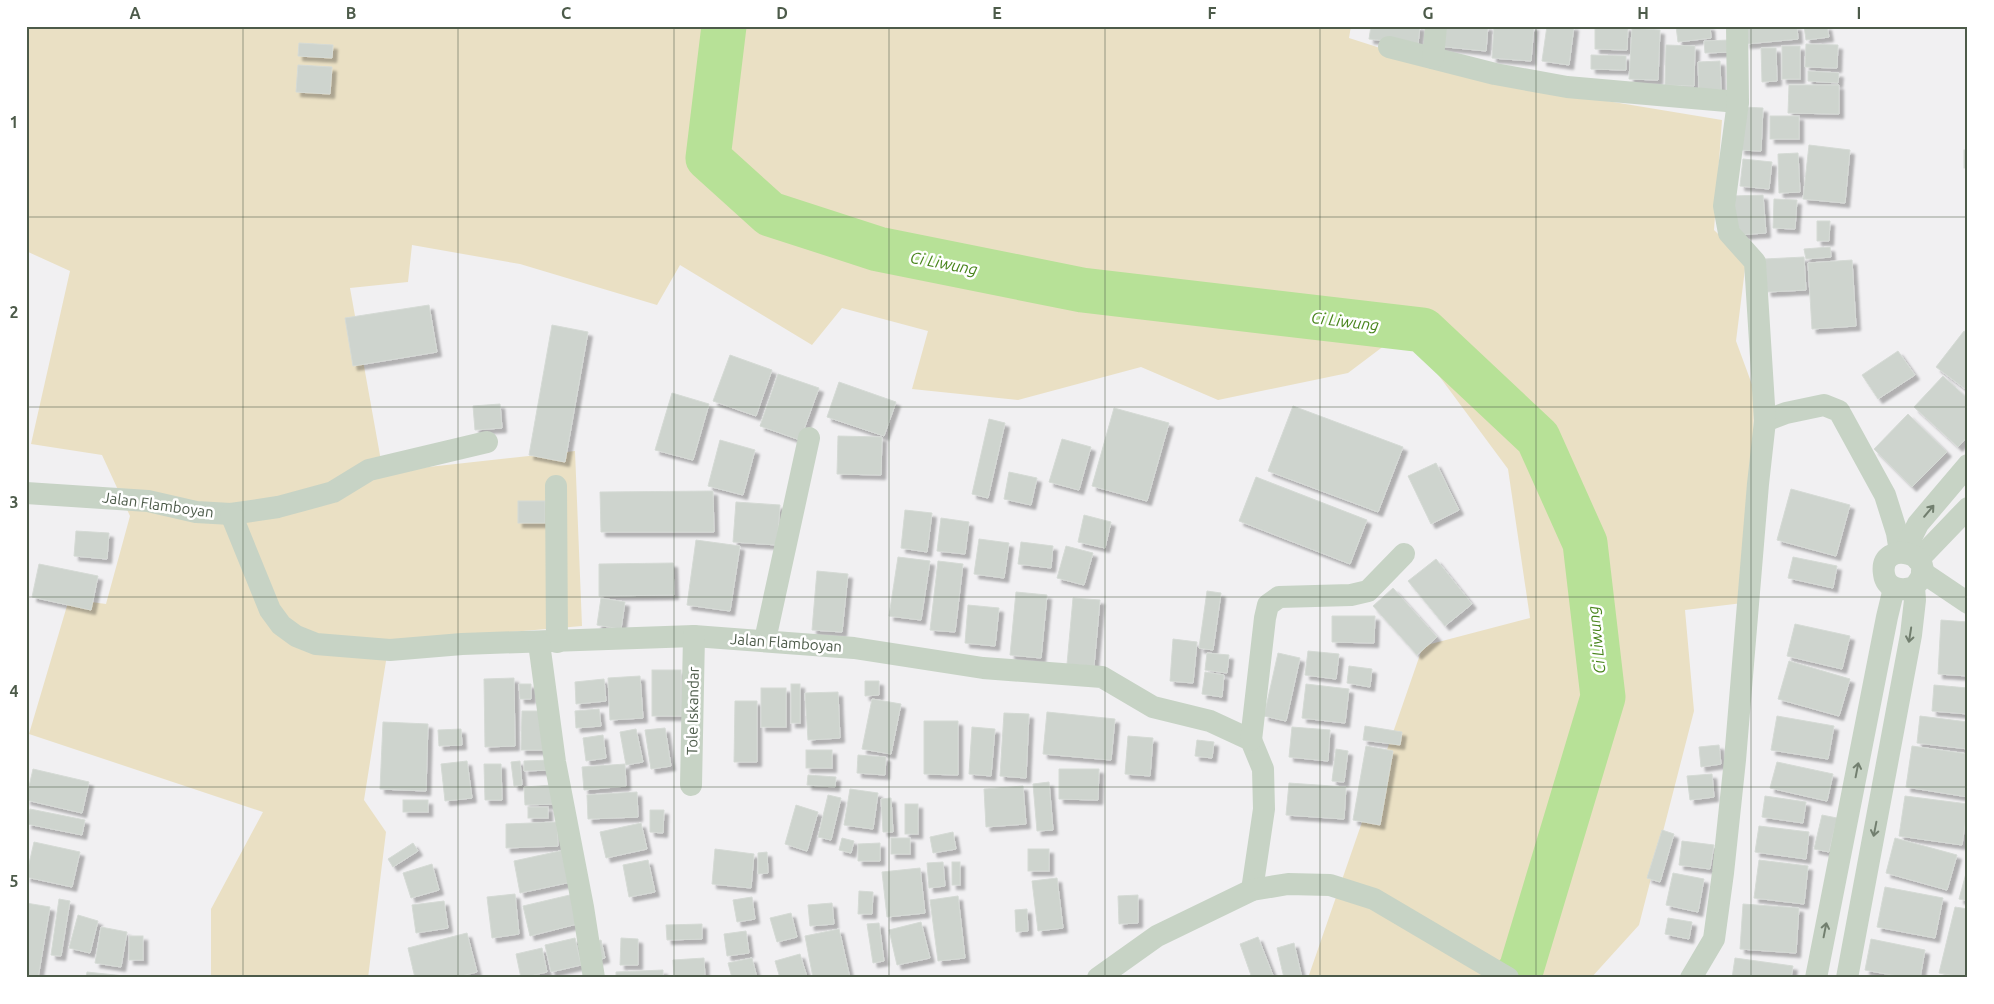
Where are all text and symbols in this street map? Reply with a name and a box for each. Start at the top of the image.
text: A [129,4,141,22]
text: B [346,4,356,22]
text: C [561,4,571,22]
text: D [776,4,788,22]
text: E [992,4,1002,22]
text: F [1208,4,1217,22]
text: G [1422,4,1434,22]
text: H [1637,4,1649,22]
text: I [1857,4,1861,22]
text: 1 [9,113,19,131]
water label: Ci Liwung [909,248,980,278]
text: 2 [9,303,19,321]
water label: Ci Liwung [1310,308,1380,334]
street label: Jalan Flamboyan [101,488,215,521]
text: 3 [9,493,19,511]
one-way arrow [1924,504,1935,517]
water label: Ci Liwung [1583,605,1609,675]
one-way arrow [1905,627,1915,643]
street label: Jalan Flamboyan [729,630,843,655]
street label: Tole Iskandar [683,666,702,755]
text: 4 [9,682,19,700]
one-way arrow [1852,763,1862,779]
one-way arrow [1869,821,1879,837]
text: 5 [9,872,19,890]
one-way arrow [1821,922,1830,938]

